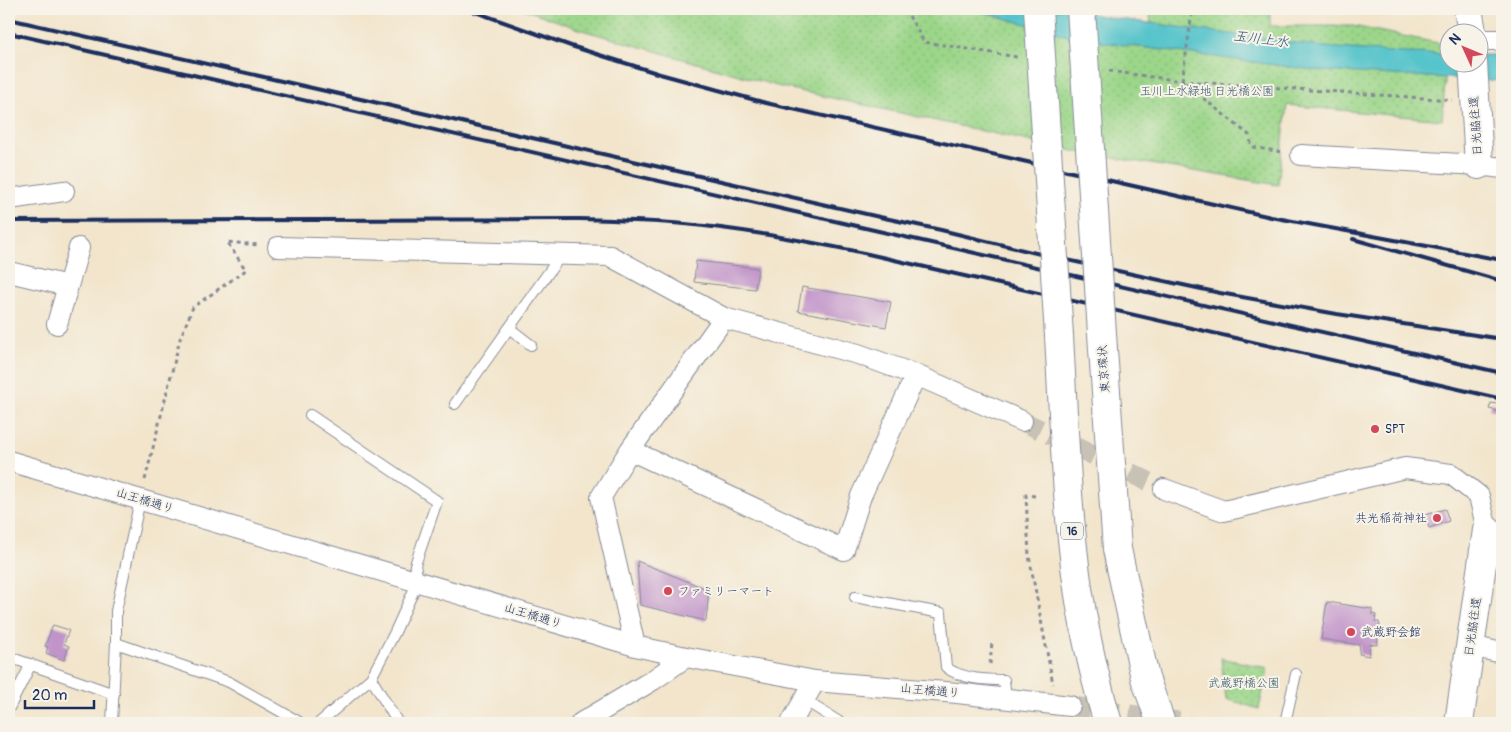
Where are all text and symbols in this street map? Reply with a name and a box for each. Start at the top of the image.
north arrow [1438,22,1488,72]
water label: 玉川上水 [1232,27,1290,51]
text: N [1446,30,1464,49]
park label: 玉川上水緑地 日光橋公園 [1140,84,1274,99]
street label: 日光脇往還 [1466,96,1486,156]
street label: 東京環状 [1095,345,1113,393]
place label: SPT [1385,422,1406,437]
marker: SPT [1369,423,1381,435]
street label: 山王橋通り [114,485,176,517]
place label: 共光稲荷神社 [1355,511,1427,526]
marker: 共光稲荷神社 [1431,512,1443,524]
road number: 16 [1061,522,1083,540]
place label: ファミリーマート [678,584,774,599]
marker: ファミリーマート [662,585,674,597]
street label: 日光脇往還 [1461,596,1485,658]
street label: 山王橋通り [502,600,564,632]
place label: 武蔵野会館 [1361,625,1421,640]
marker: 武蔵野会館 [1345,626,1357,638]
park label: 武蔵野橋公園 [1208,676,1280,691]
scale bar [25,677,94,709]
street label: 山王橋通り [899,681,961,701]
text: 20 m [32,686,67,705]

